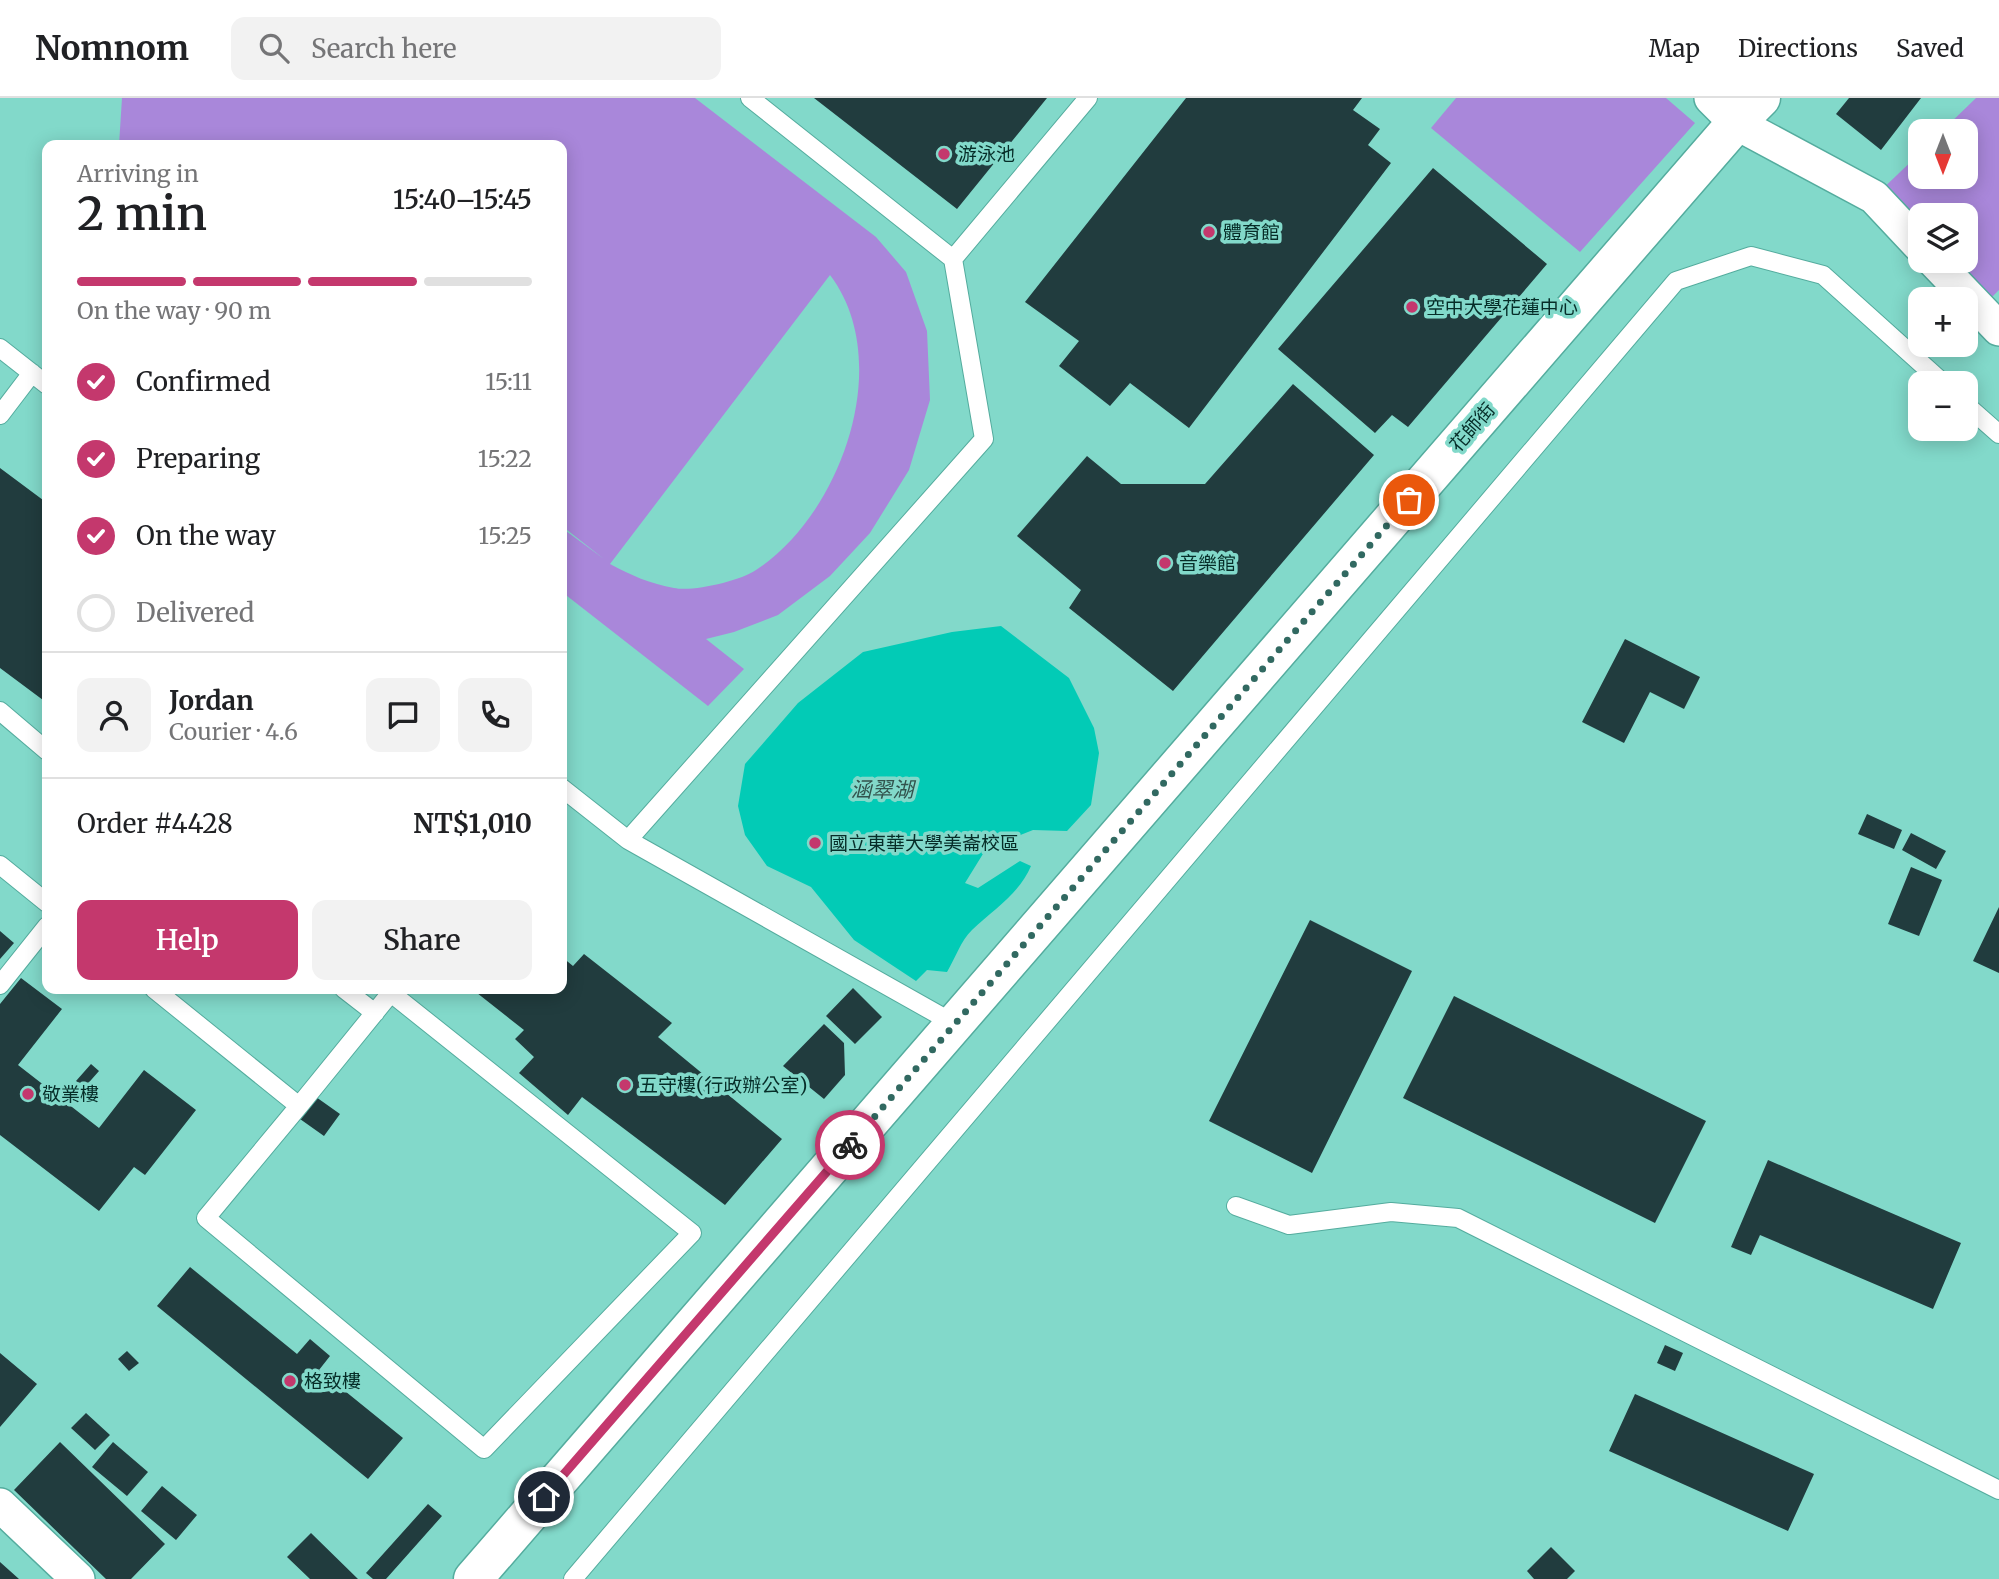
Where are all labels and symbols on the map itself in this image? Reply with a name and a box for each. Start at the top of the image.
north arrow [1908,119,1978,189]
place label: 游泳池 [958,142,1015,166]
marker: 游泳池 [936,146,952,162]
place label: 體育館 [1223,220,1280,244]
marker: 體育館 [1201,224,1217,240]
place label: 空中大學花蓮中心 [1426,295,1578,319]
marker: 空中大學花蓮中心 [1404,299,1420,315]
street label: 花師街 [1444,398,1500,456]
pin [1379,470,1439,530]
place label: 音樂館 [1179,551,1236,575]
marker: 音樂館 [1157,555,1173,571]
water label: 涵翠湖 [851,776,916,803]
place label: 國立東華大學美崙校區 [829,831,1019,855]
marker: 國立東華大學美崙校區 [807,835,823,851]
place label: 五守樓(行政辦公室) [639,1073,807,1097]
marker: 五守樓(行政辦公室) [617,1077,633,1093]
place label: 敬業樓 [42,1082,99,1106]
marker: 敬業樓 [20,1086,36,1102]
courier [815,1110,885,1180]
place label: 格致樓 [304,1369,361,1393]
marker: 格致樓 [282,1373,298,1389]
pin [514,1467,574,1527]

